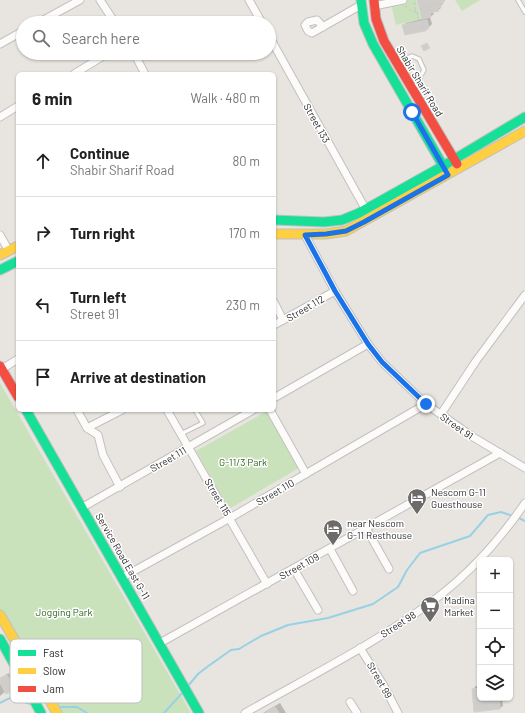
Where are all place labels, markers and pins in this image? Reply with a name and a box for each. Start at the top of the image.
place label: Nescom G-11 Guesthouse [431,486,486,510]
hotel icon: Nescom G-11 Guesthouse [406,487,428,515]
place label: near Nescom G-11 Resthouse [347,517,412,541]
hotel icon: near Nescom G-11 Resthouse [322,518,344,546]
place label: Madina Market [444,594,475,618]
supermarket icon: Madina Market [419,595,441,623]

